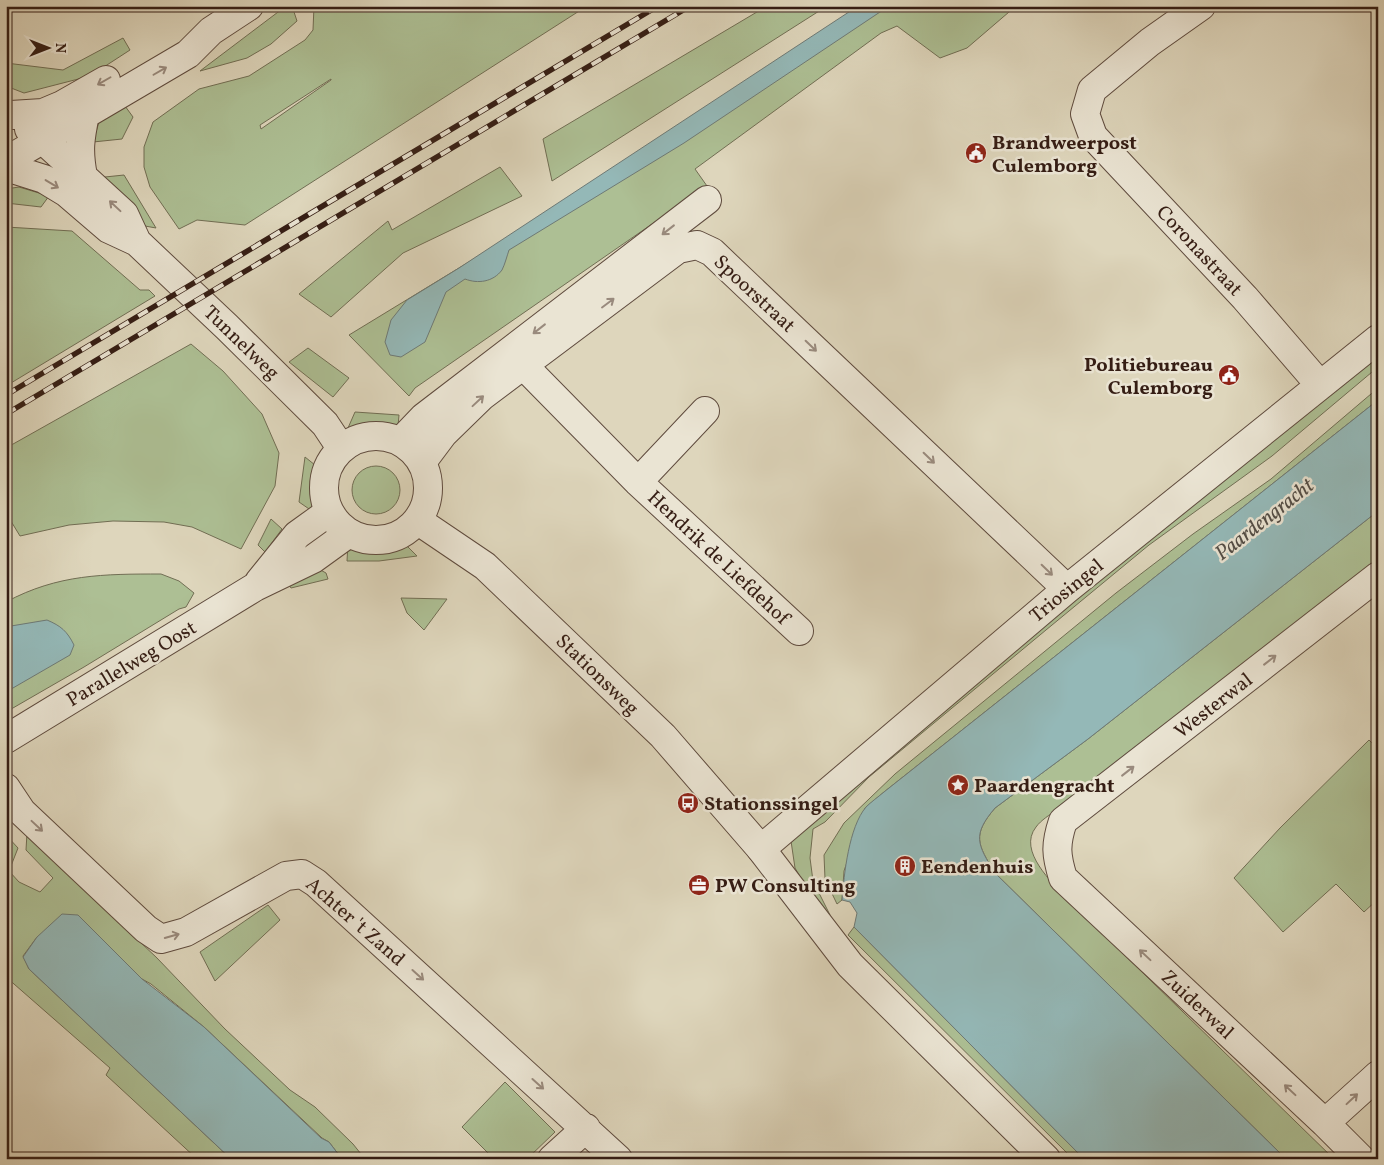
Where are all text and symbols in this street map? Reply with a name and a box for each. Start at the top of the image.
north arrow [22,22,72,72]
text: N [50,43,69,53]
one-way arrow [153,65,167,75]
one-way arrow [98,76,112,86]
place label: Brandweerpost Culemborg [992,130,1137,181]
public building icon: Brandweerpost Culemborg [964,141,988,165]
one-way arrow [44,179,58,189]
one-way arrow [108,200,121,211]
street label: Coronastraat [1149,200,1248,303]
one-way arrow [662,224,675,235]
street label: Spoorstraat [707,249,801,340]
one-way arrow [601,297,614,308]
street label: Tunnelweg [196,300,285,387]
one-way arrow [533,323,546,334]
one-way arrow [805,340,817,352]
place label: Politiebureau Culemborg [1084,352,1213,403]
public building icon: Politiebureau Culemborg [1217,363,1241,387]
one-way arrow [472,395,484,407]
one-way arrow [923,452,935,464]
water label: Paardengracht [1209,471,1322,568]
street label: Hendrik de Liefdehof [640,485,797,633]
street label: Triosingel [1024,553,1110,630]
one-way arrow [1041,564,1053,576]
street label: Parallelweg Oost [62,615,202,715]
street label: Stationsweg [549,628,645,722]
one-way arrow [1263,655,1277,665]
street label: Westerwal [1169,667,1259,746]
one-way arrow [1121,765,1134,776]
place icon: Paardengracht [946,773,970,797]
place label: Paardengracht [974,773,1115,801]
bus stop icon: Stationssingel [676,791,700,815]
place label: Stationssingel [704,791,839,819]
one-way arrow [30,820,43,832]
building icon: Eendenhuis [893,854,917,878]
place label: Eendenhuis [921,854,1033,882]
street label: Achter 't Zand [299,871,410,974]
office icon: PW Consulting [687,873,711,897]
place label: PW Consulting [715,873,856,901]
one-way arrow [164,930,180,940]
one-way arrow [1139,949,1152,961]
street label: Zuiderwal [1154,964,1239,1047]
one-way arrow [411,969,424,981]
one-way arrow [532,1078,545,1090]
one-way arrow [1283,1084,1296,1096]
one-way arrow [1345,1093,1358,1105]

